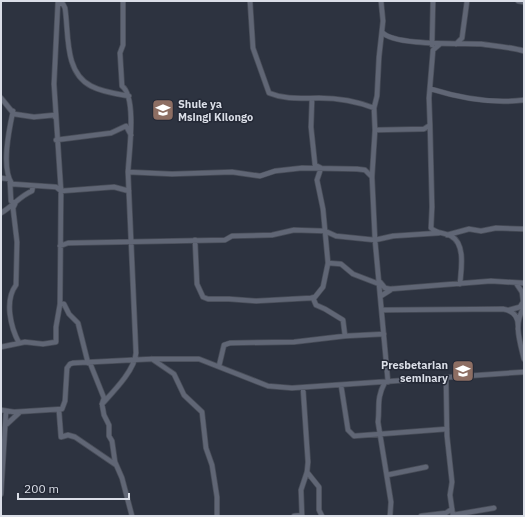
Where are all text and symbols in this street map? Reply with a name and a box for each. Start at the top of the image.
school or university icon: Shule ya Msingi Kilongo [150,97,176,123]
place label: Shule ya Msingi Kilongo [178,97,253,124]
place label: Presbetarian seminary [381,358,448,385]
school or university icon: Presbetarian seminary [450,358,476,384]
scale bar [18,475,129,501]
text: 200 m [24,481,59,496]

